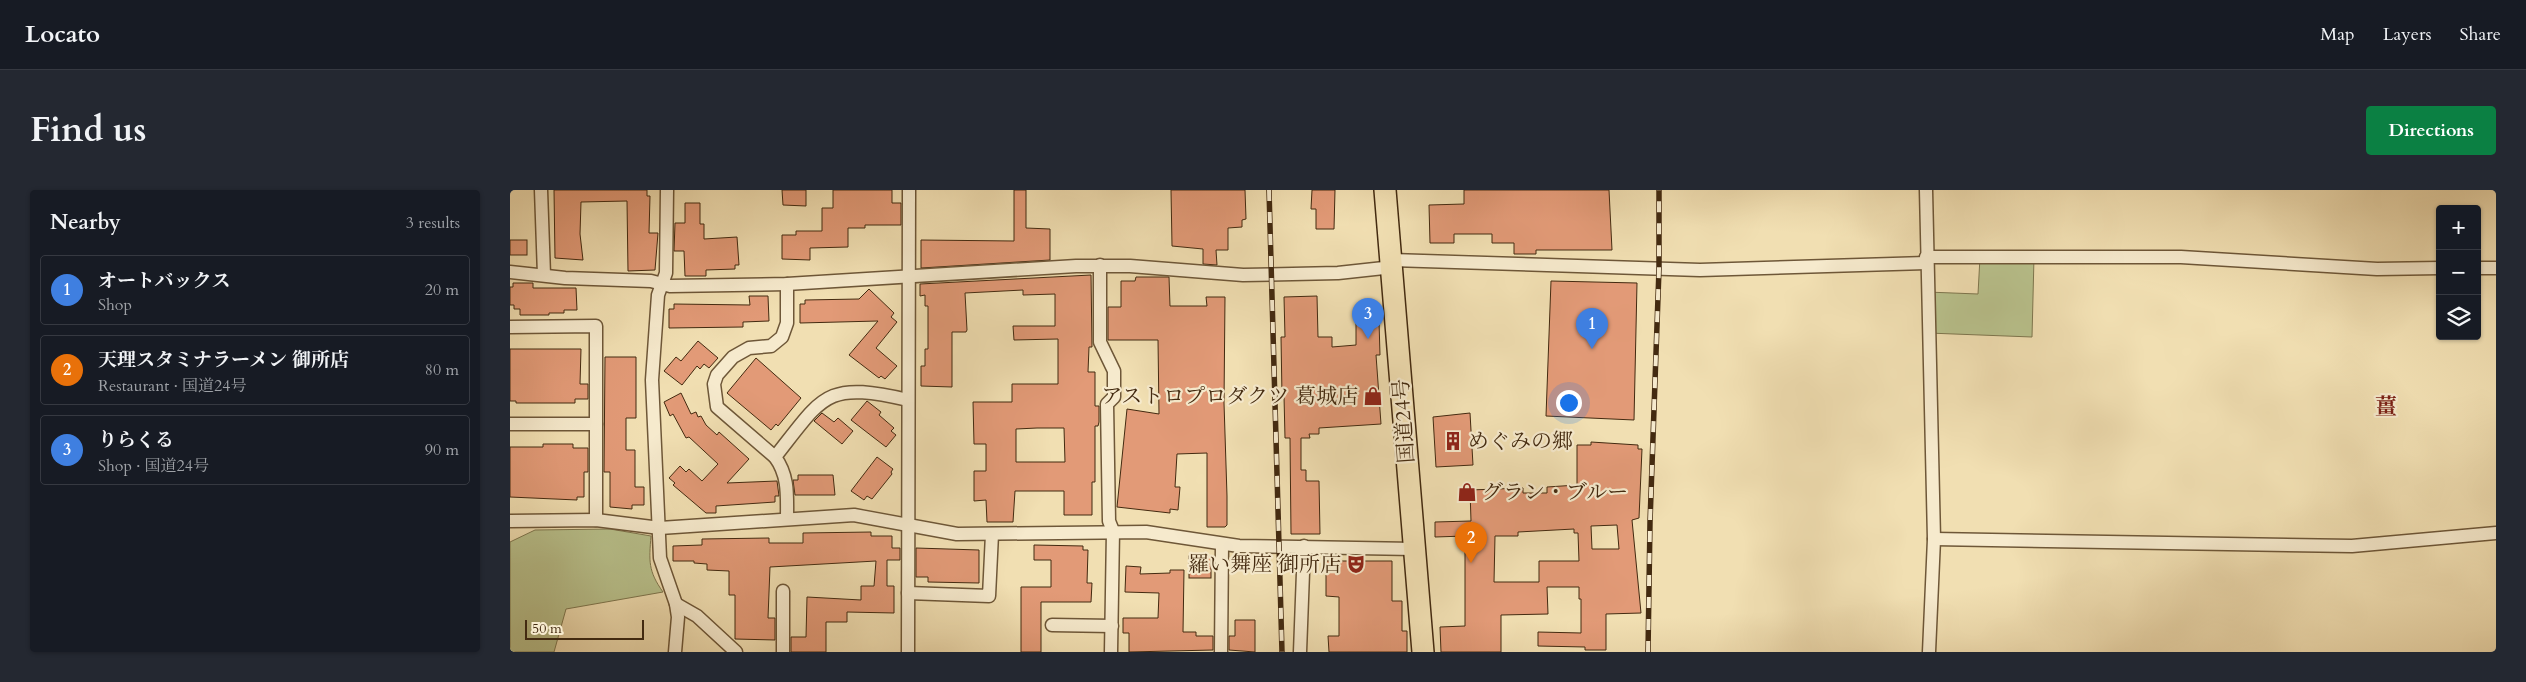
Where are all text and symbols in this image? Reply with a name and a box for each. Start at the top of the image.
text: Locato [25,18,100,51]
text: Map [2320,22,2355,47]
text: Layers [2383,22,2432,47]
text: Share [2460,22,2501,47]
text: Find us [30,106,146,154]
button: Directions [2366,106,2496,155]
map controls [2436,205,2481,340]
button: + [2436,205,2481,250]
text: Nearby [50,208,121,237]
text: 3 results [406,212,460,234]
button: − [2436,250,2481,295]
text: オートバックス [98,268,230,294]
text: 1 [63,279,71,301]
text: 20 m [425,279,459,301]
text: Shop [98,294,132,316]
button: layers [2436,295,2481,340]
pin: 3 [1352,298,1384,339]
pin: 1 [1576,308,1608,349]
text: 天理スタミナラーメン 御所店 [98,347,349,373]
text: 2 [63,359,71,381]
text: 80 m [425,359,459,381]
text: Restaurant · 国道24号 [98,375,246,397]
street label: 国道24号 [1387,378,1421,464]
place label: アストロプロダクツ 葛城店 [1101,382,1358,411]
shop icon: アストロプロダクツ 葛城店 [1362,385,1384,407]
your location [1556,390,1582,416]
district label: 薑 [2375,392,2397,422]
text: りらくる [98,427,174,453]
place label: めぐみの郷 [1468,427,1573,456]
building icon: めぐみの郷 [1442,430,1464,452]
text: 3 [63,439,71,461]
text: 90 m [425,439,459,461]
text: Shop · 国道24号 [98,455,209,477]
place label: グラン・ブルー [1482,478,1628,507]
shop icon: グラン・ブルー [1456,481,1478,503]
pin: 2 [1455,522,1487,563]
place label: 羅い舞座 御所店 [1188,550,1341,579]
theatre icon: 羅い舞座 御所店 [1345,553,1367,575]
scale bar [525,617,644,640]
text: 50 m [532,619,562,638]

